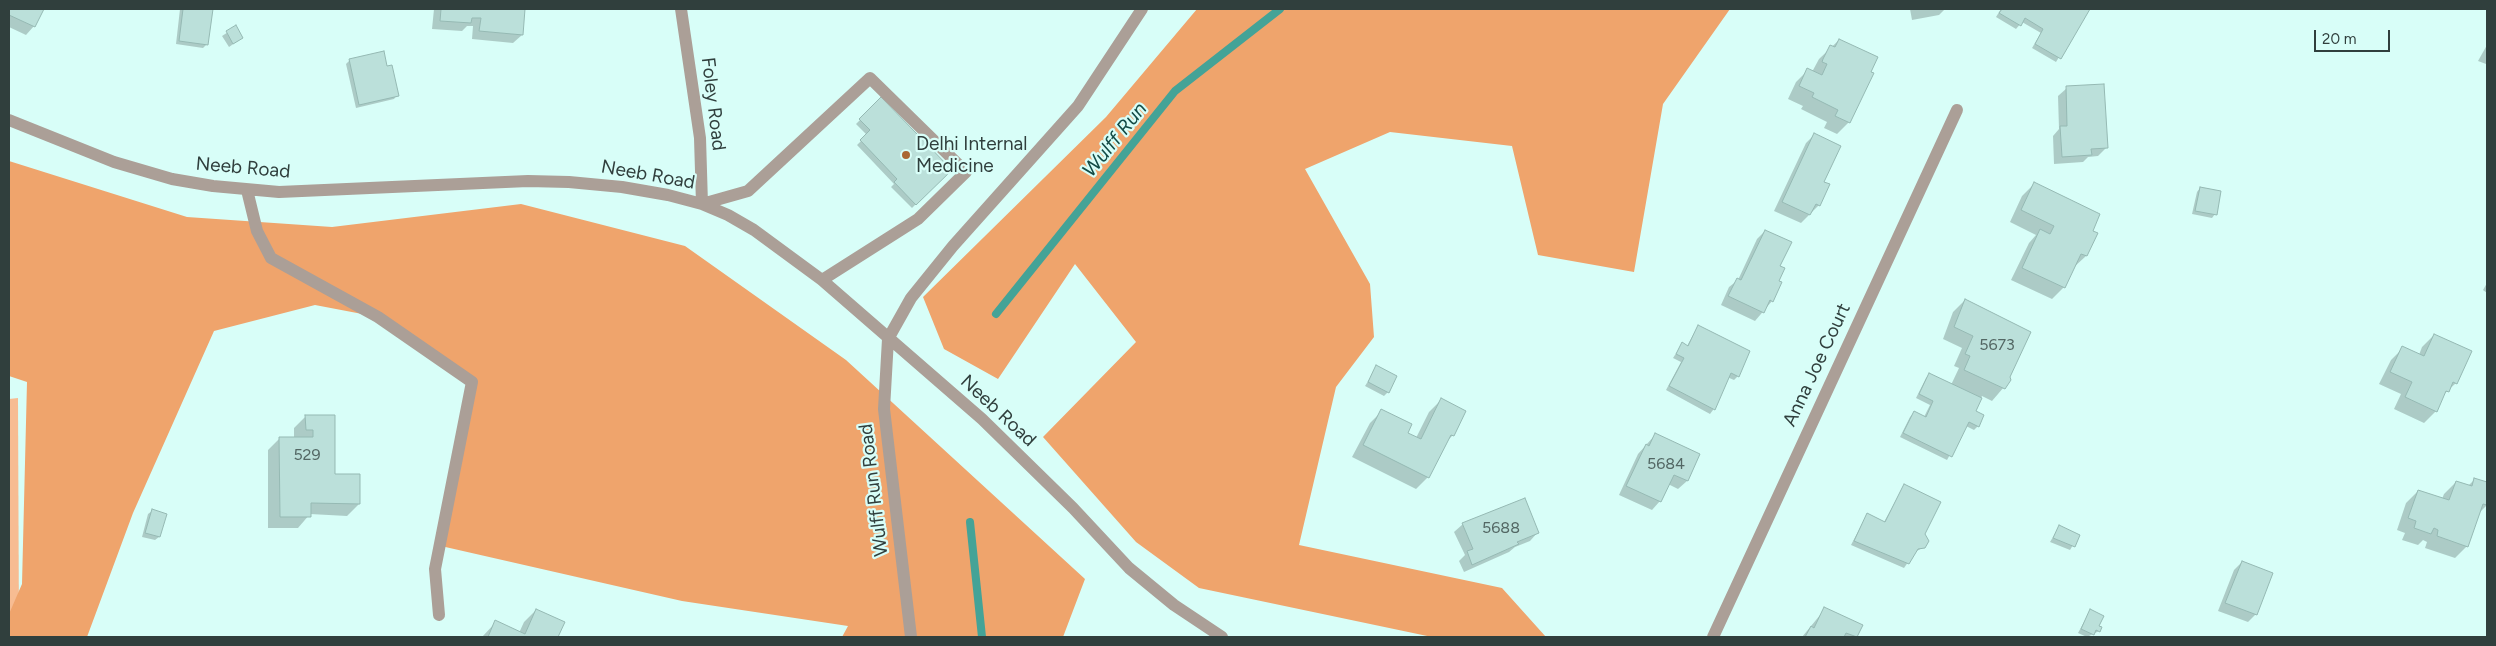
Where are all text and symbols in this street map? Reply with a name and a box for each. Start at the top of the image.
scale bar [2316,20,2392,52]
text: 20 m [2322,30,2356,48]
street label: Foley Road [696,56,730,152]
water label: Wulff Run [1078,98,1152,182]
place label: Delhi Internal Medicine [916,133,1027,177]
marker: Delhi Internal Medicine [900,149,912,161]
street label: Neeb Road [195,153,291,183]
street label: Neeb Road [599,156,697,194]
street label: Anna Joe Court [1779,300,1855,430]
house number: 5673 [1979,335,2015,355]
street label: Neeb Road [955,370,1041,452]
street label: Wulff Run Road [855,423,893,557]
house number: 529 [293,445,321,465]
house number: 5684 [1647,454,1685,474]
house number: 5688 [1482,518,1520,538]

